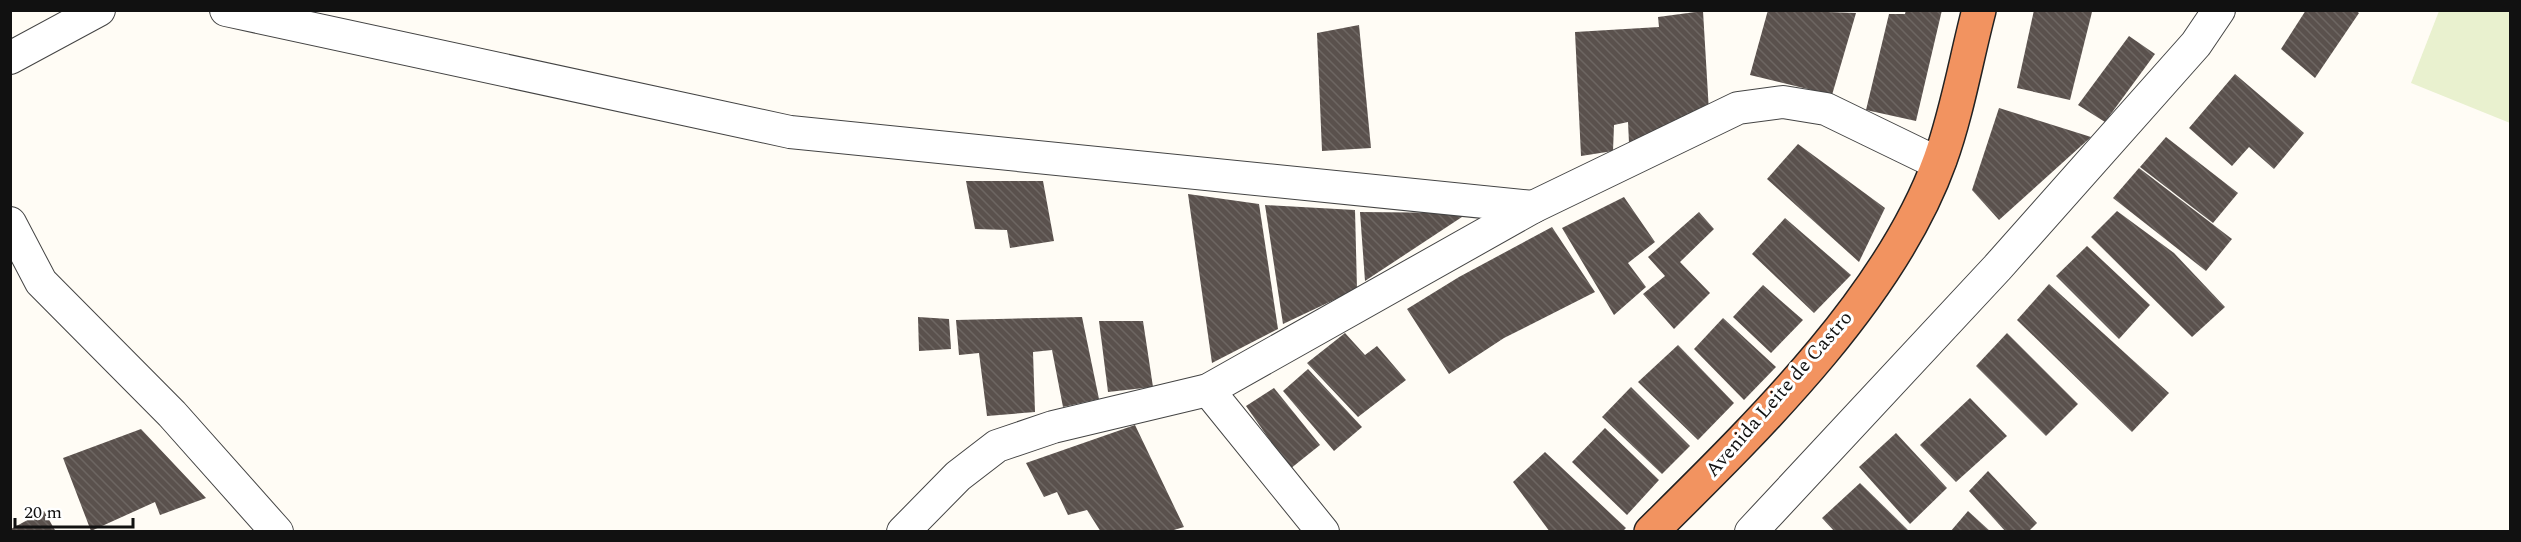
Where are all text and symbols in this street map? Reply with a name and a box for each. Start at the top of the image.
street label: Avenida Leite de Castro [1698,304,1860,484]
scale bar [15,491,134,529]
text: 20 m [24,499,62,526]

